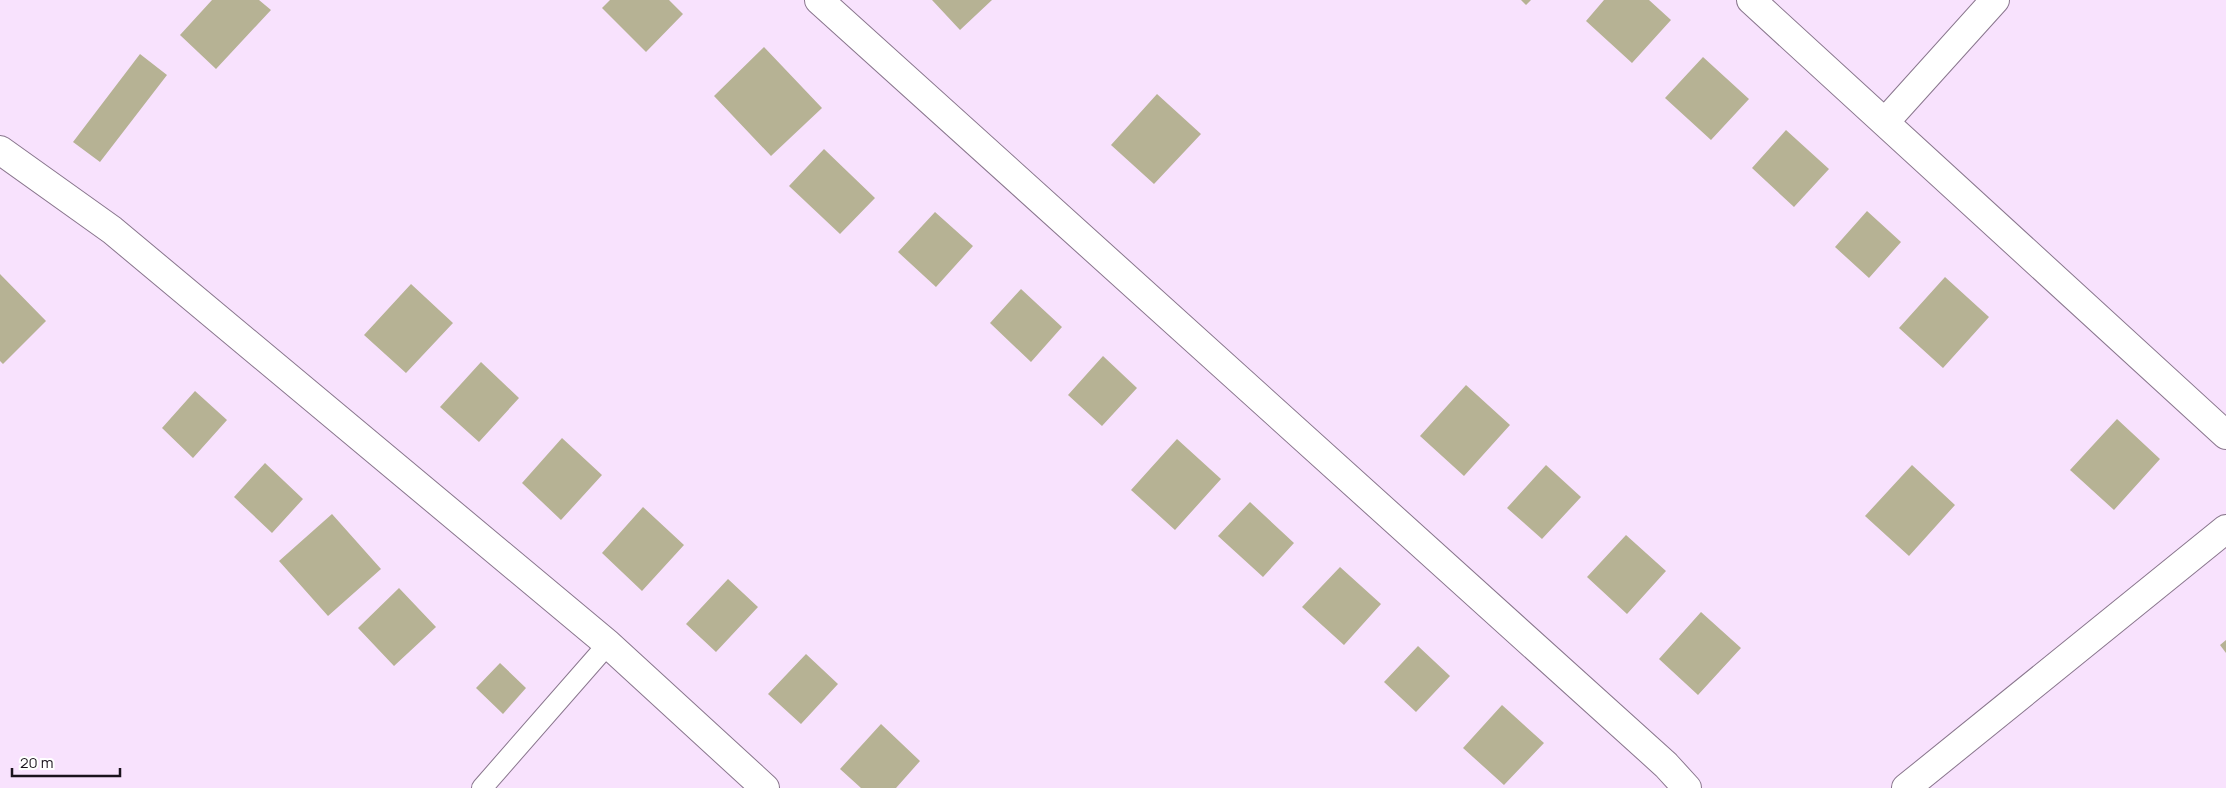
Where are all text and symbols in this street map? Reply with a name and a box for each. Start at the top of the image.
scale bar [12,746,120,778]
text: 20 m [20,752,53,773]

